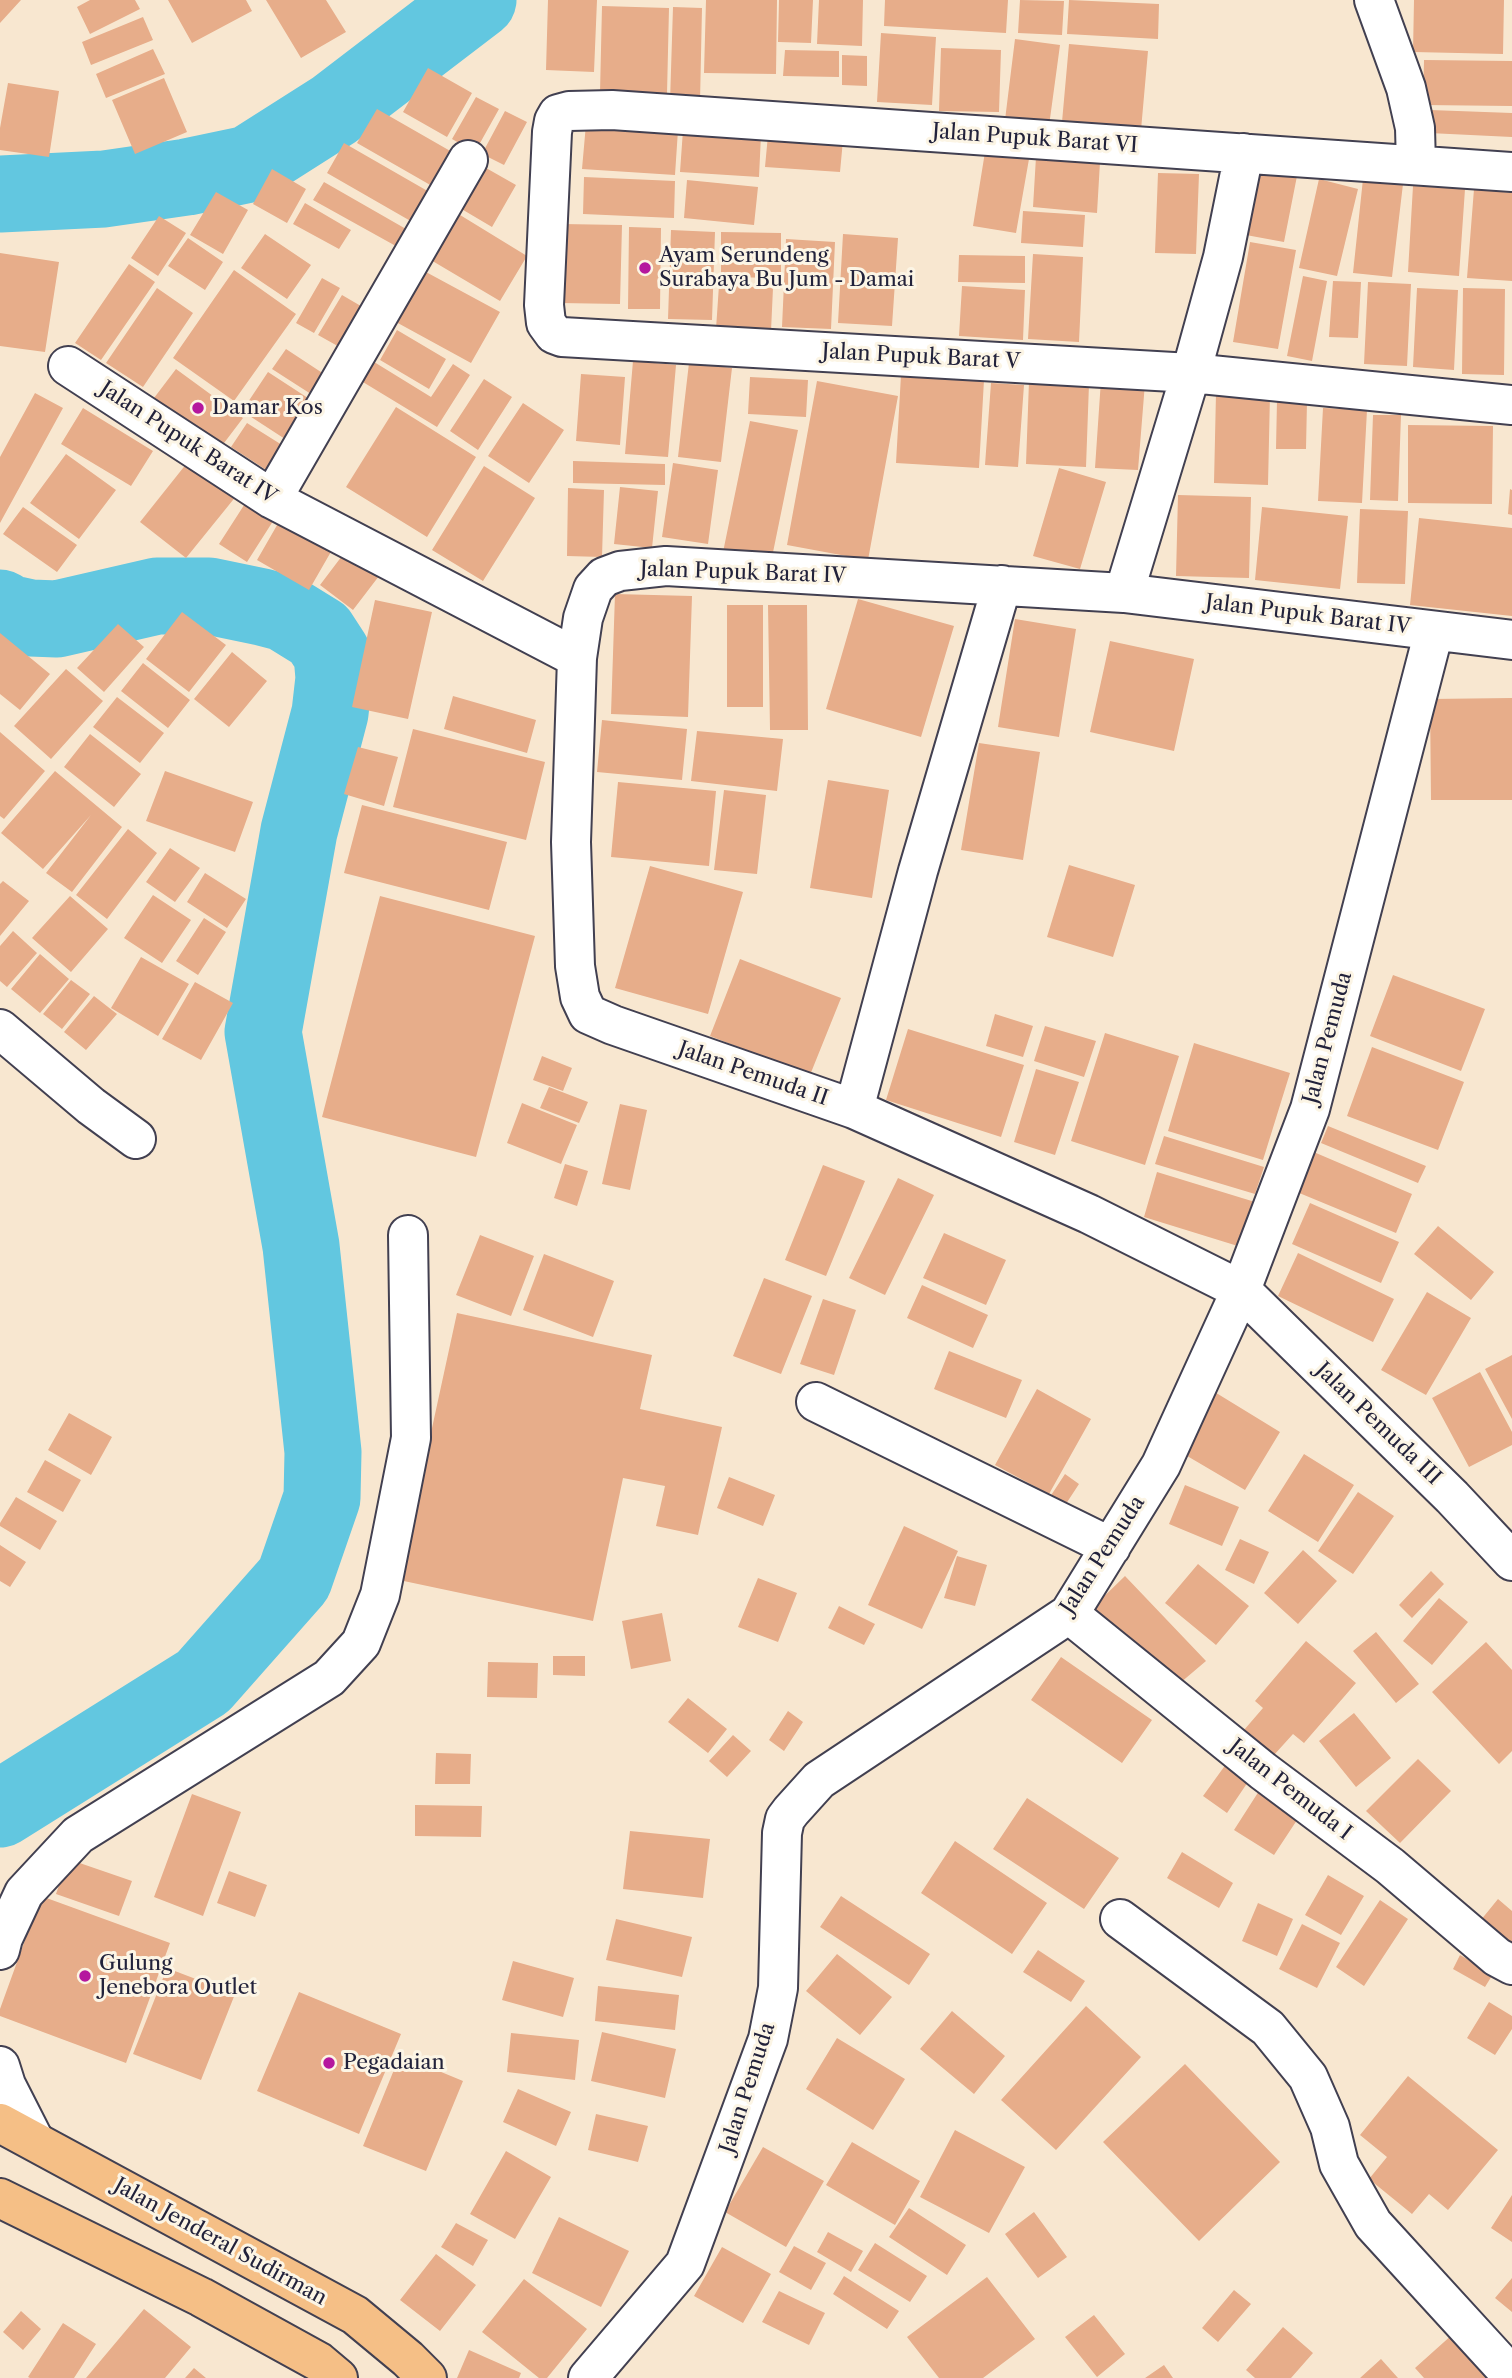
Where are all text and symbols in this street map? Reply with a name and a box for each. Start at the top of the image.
street label: Jalan Pupuk Barat VI [931,119,1139,159]
place label: Ayam Serundeng Surabaya Bu Jum - Damai [659,243,914,293]
marker: Ayam Serundeng Surabaya Bu Jum - Damai [637,260,653,276]
street label: Jalan Pupuk Barat V [821,339,1021,375]
street label: Jalan Pupuk Barat IV [95,376,281,510]
place label: Damar Kos [212,395,323,421]
marker: Damar Kos [190,400,206,416]
street label: Jalan Pupuk Barat IV [639,557,847,589]
street label: Jalan Pupuk Barat IV [1204,590,1412,640]
street label: Jalan Pemuda [1298,969,1358,1107]
street label: Jalan Pemuda II [675,1037,831,1111]
street label: Jalan Pemuda III [1310,1358,1446,1490]
street label: Jalan Pemuda [1055,1491,1151,1619]
street label: Jalan Pemuda I [1223,1734,1357,1846]
place label: Gulung Jenebora Outlet [99,1951,257,2001]
marker: Gulung Jenebora Outlet [77,1968,93,1984]
street label: Jalan Pemuda [715,2020,781,2156]
place label: Pegadaian [343,2050,445,2076]
marker: Pegadaian [321,2055,337,2071]
street label: Jalan Jenderal Sudirman [109,2173,331,2311]

